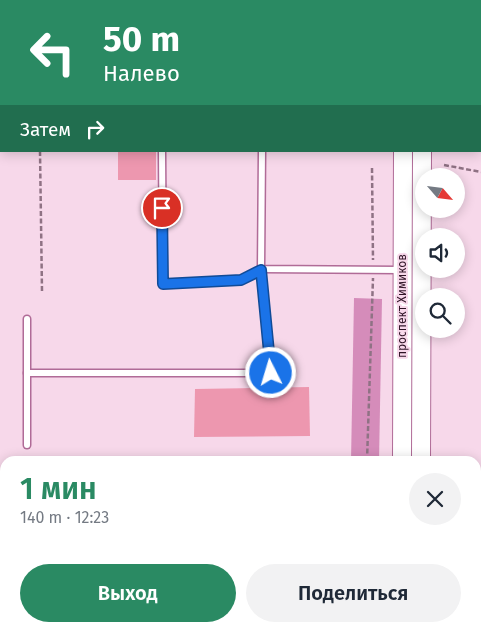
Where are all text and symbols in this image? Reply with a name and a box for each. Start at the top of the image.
text: 50 m [103,18,180,60]
icon: left [20,20,85,85]
text: Налево [103,60,180,87]
icon: right [81,115,109,143]
text: Затем [20,118,71,141]
north arrow [415,168,465,218]
map controls [415,168,465,338]
pin [141,187,183,229]
icon: arrive [148,194,176,222]
button: sound [415,228,465,278]
street label: проспект Химиков [395,254,409,358]
button: search [415,288,465,338]
position arrow [244,346,296,398]
text: 1 мин [20,471,97,507]
button: close [409,473,461,525]
text: 140 m · 12:23 [20,508,109,527]
button: Выход [20,564,236,622]
button: Поделиться [246,564,461,622]

